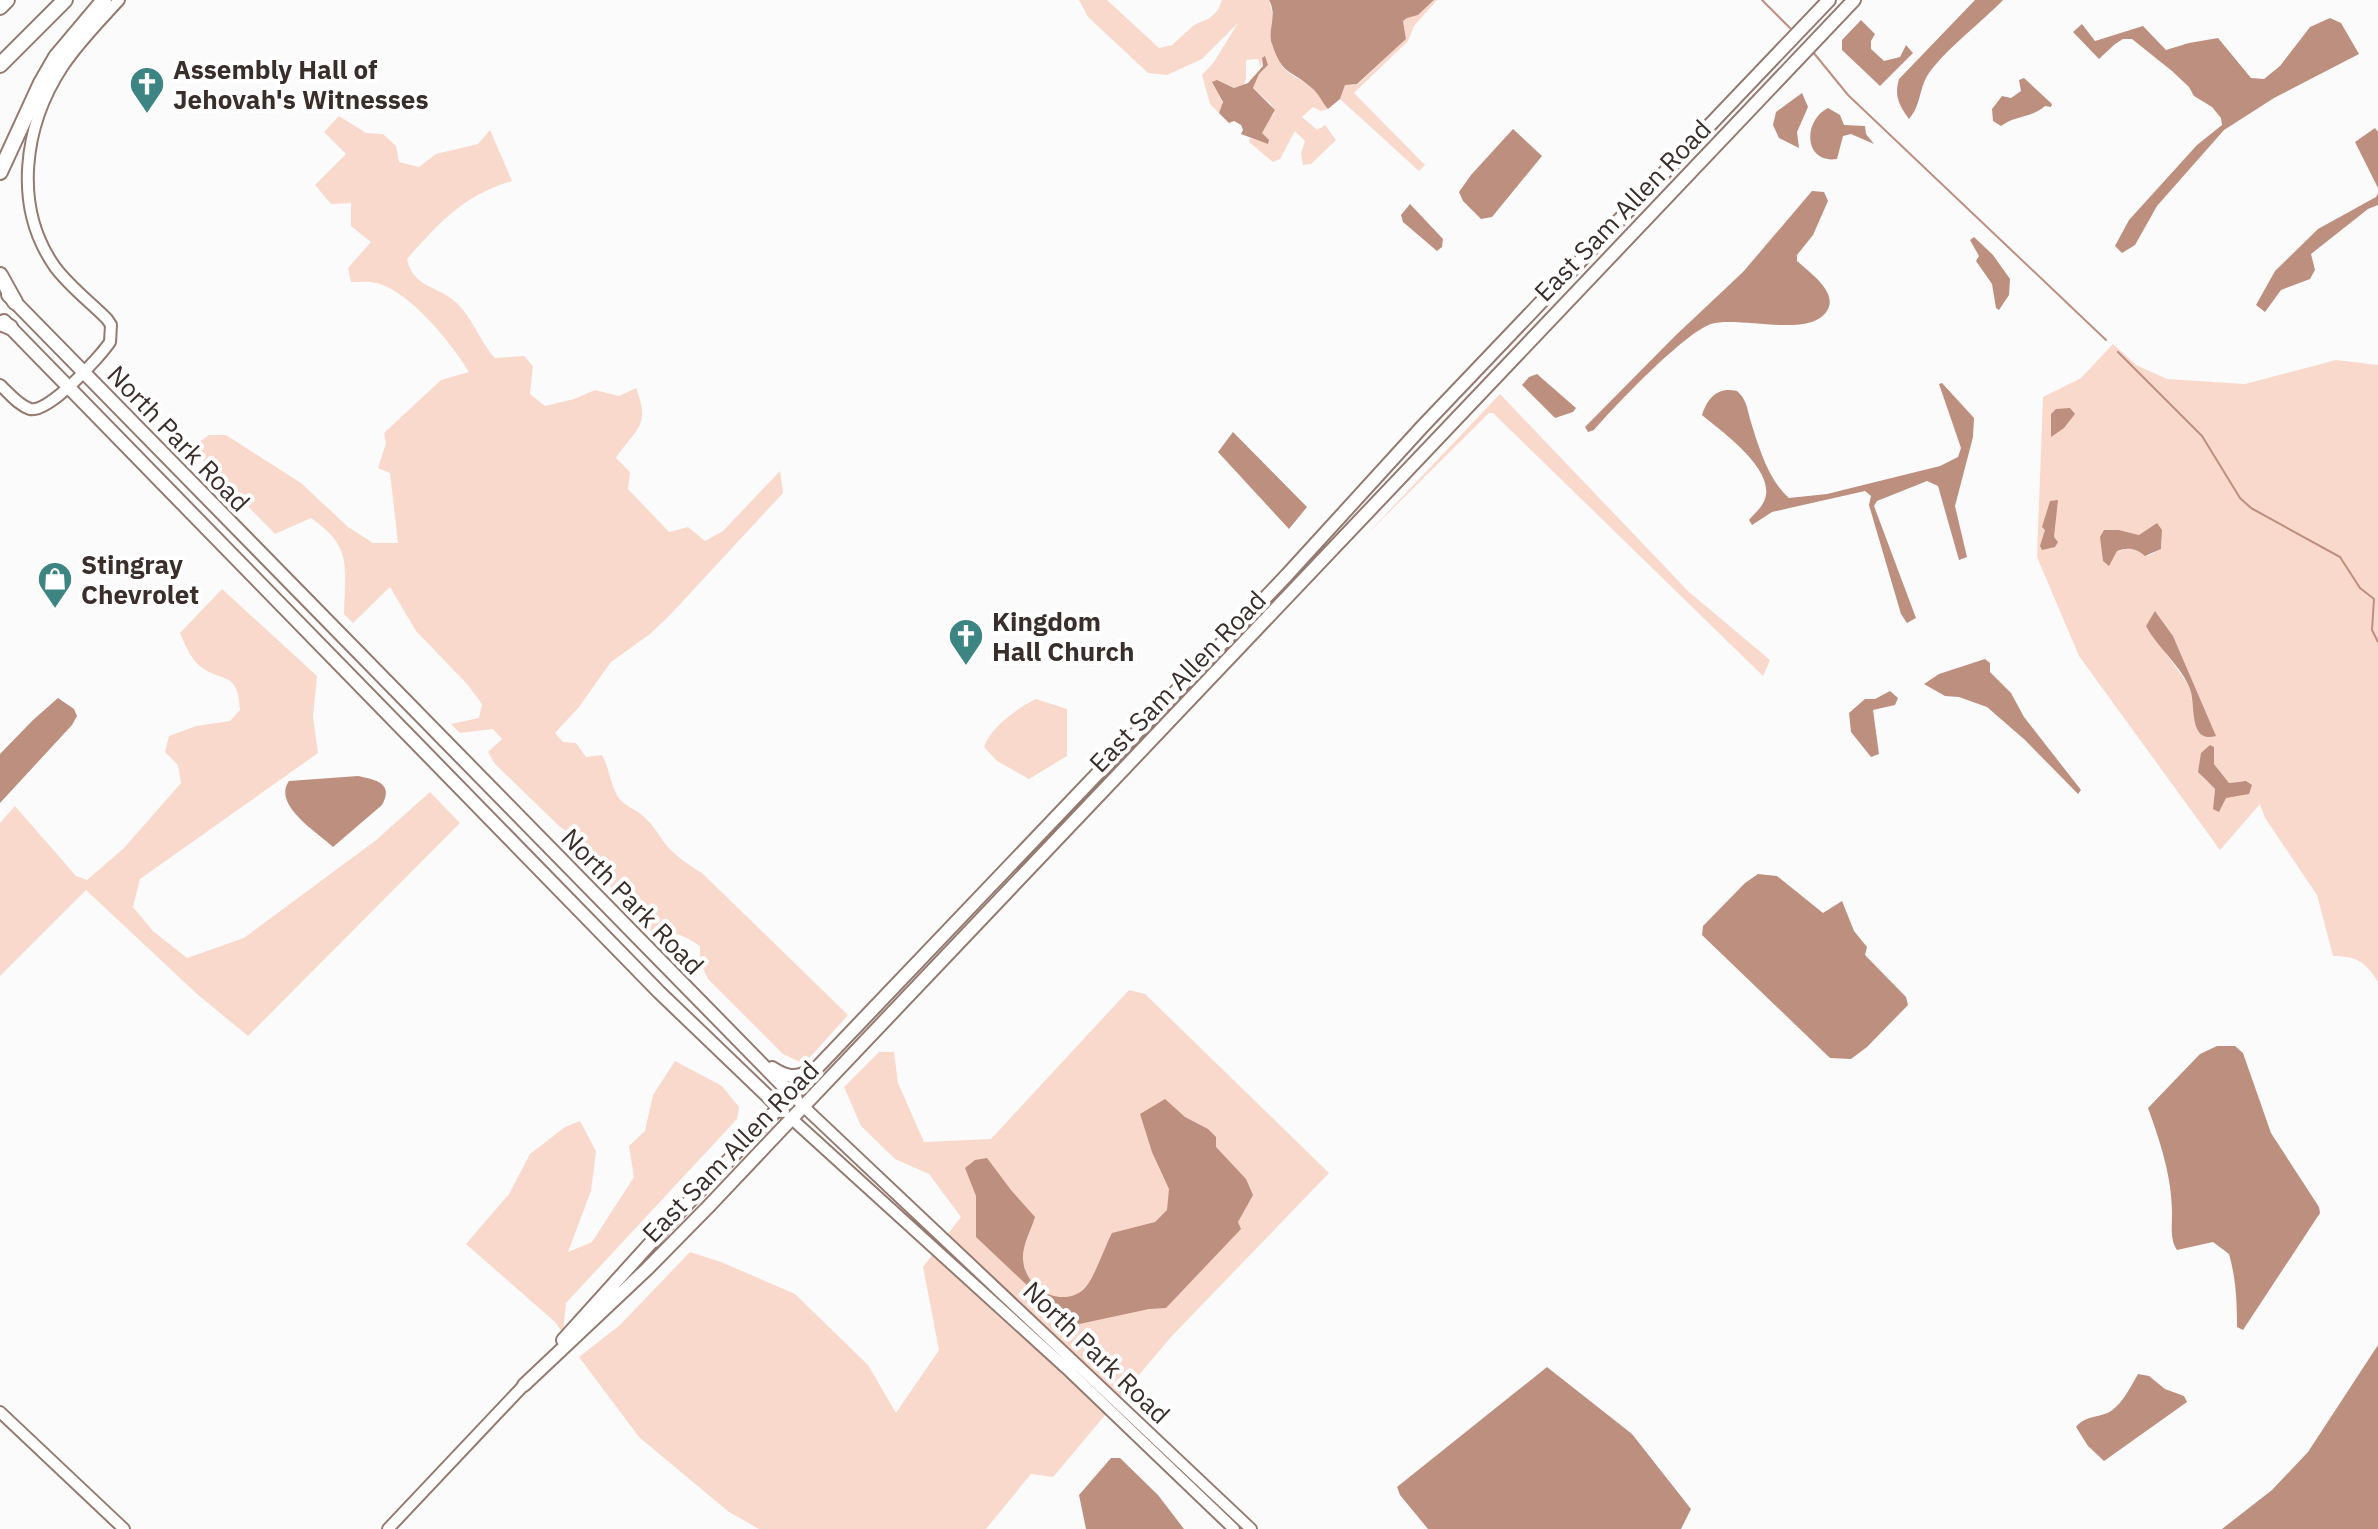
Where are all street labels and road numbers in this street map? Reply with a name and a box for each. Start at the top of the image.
street label: East Sam Allen Road [1526,112,1718,308]
street label: North Park Road [100,357,258,519]
street label: East Sam Allen Road [1081,583,1273,779]
street label: North Park Road [554,820,712,982]
street label: East Sam Allen Road [634,1053,826,1249]
street label: North Park Road [1016,1273,1178,1431]

